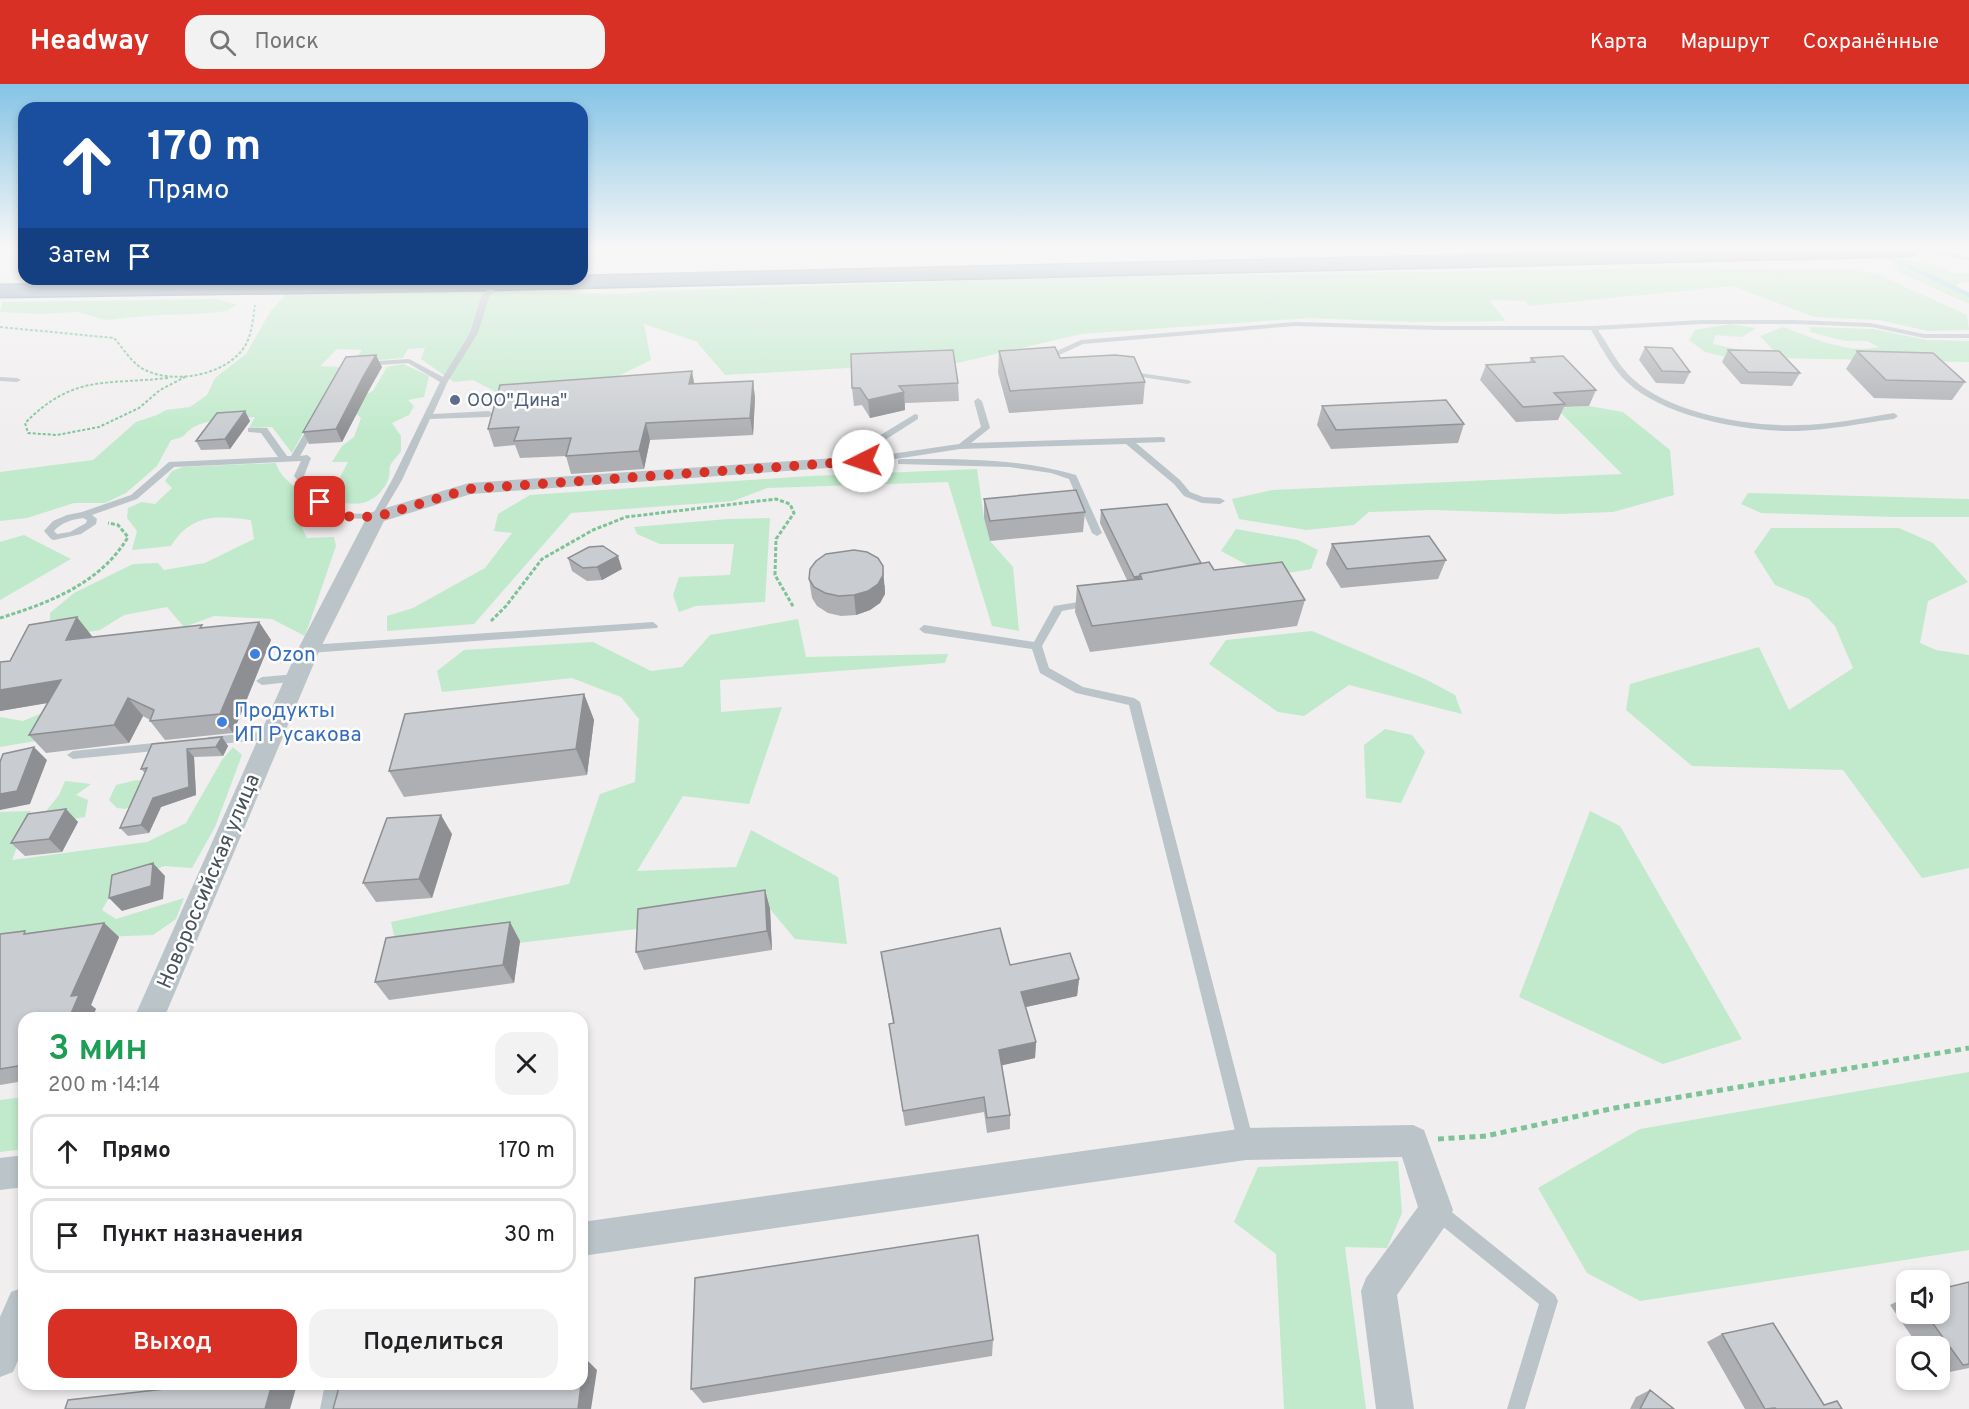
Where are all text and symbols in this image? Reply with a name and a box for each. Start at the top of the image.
search box [185,15,605,69]
text: Headway [30,24,149,60]
icon: search [206,26,239,59]
text: Поиск [254,29,319,56]
text: Карта [1590,29,1647,56]
text: Маршрут [1680,29,1770,56]
text: Сохранённые [1803,29,1939,56]
text: 170 m [147,122,261,175]
icon: ahead [48,126,126,204]
text: Прямо [147,174,229,208]
icon: arrive [123,240,156,273]
text: Затем [48,243,111,270]
place label: ООО"Дина" [467,390,567,413]
marker: ООО"Дина" [448,393,462,407]
position arrow [831,429,895,493]
pin [294,476,345,527]
icon: arrive [303,485,336,518]
place label: Ozon [267,642,316,669]
marker: Ozon [248,647,262,661]
place label: Продукты ИП Русакова [234,698,362,749]
marker: Продукты ИП Русакова [215,715,229,729]
street label: Новороссийская улица [152,770,267,993]
text: 3 мин [48,1027,148,1073]
button: close [495,1032,558,1095]
text: 200 m · 14:14 [48,1073,160,1099]
icon: ahead [51,1135,84,1168]
text: Прямо [102,1138,171,1165]
text: 170 m [498,1138,555,1165]
icon: arrive [51,1219,84,1252]
text: Пункт назначения [102,1222,303,1249]
text: 30 m [504,1222,555,1249]
map controls [1896,1270,1950,1390]
button: sound [1896,1270,1950,1324]
button: Выход [48,1309,297,1378]
button: Поделиться [309,1309,558,1378]
button: search [1896,1336,1950,1390]

